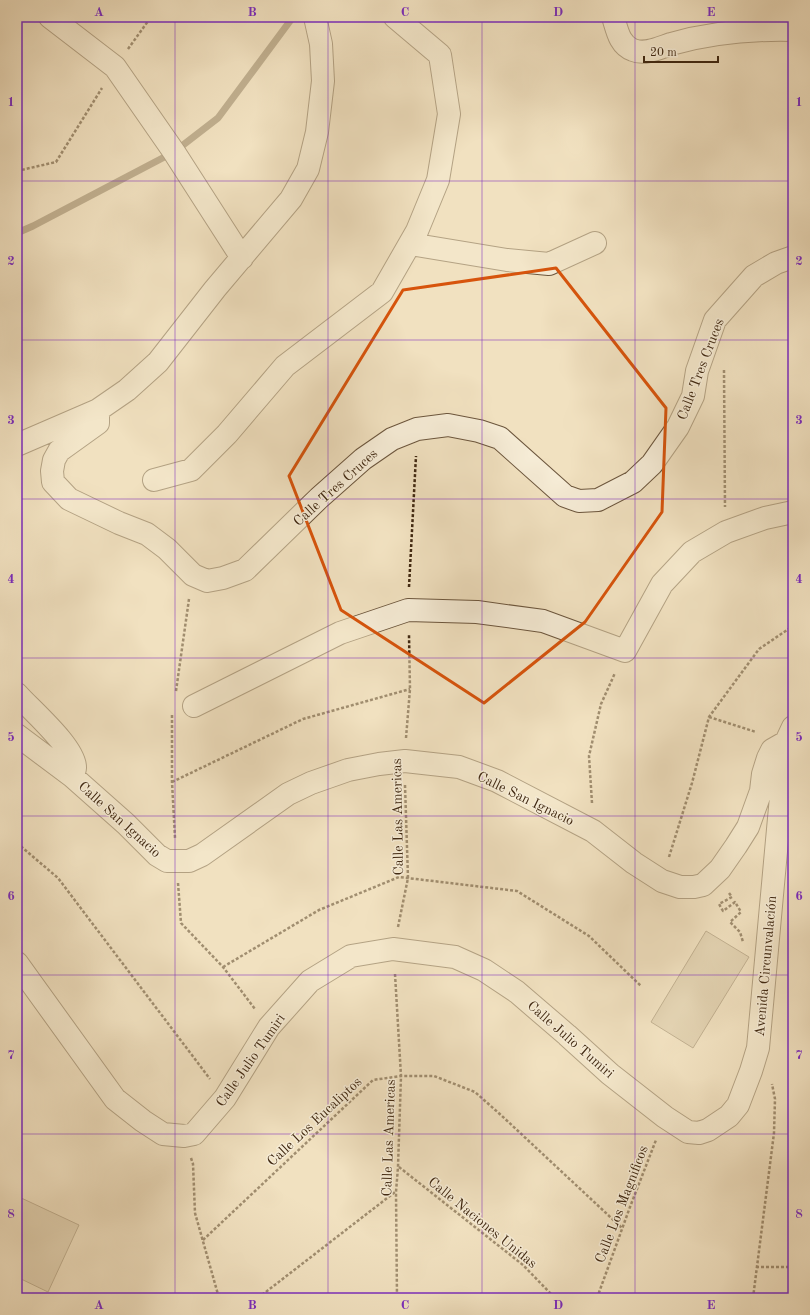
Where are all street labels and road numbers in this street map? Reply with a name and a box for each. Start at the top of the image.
street label: Calle Tres Cruces [675,317,727,422]
street label: Calle Tres Cruces [291,447,380,529]
street label: Calle Las Americas [390,758,406,876]
street label: Calle San Ignacio [475,769,576,828]
street label: Calle San Ignacio [75,779,163,860]
street label: Avenida Circunvalación [753,895,779,1037]
street label: Calle Julio Tumiri [524,999,616,1081]
street label: Calle Julio Tumiri [214,1012,288,1109]
street label: Calle Los Eucaliptos [265,1075,365,1169]
street label: Calle Las Americas [380,1079,398,1197]
street label: Calle Los Magnificos [593,1144,651,1265]
street label: Calle Naciones Unidas [425,1175,539,1271]

